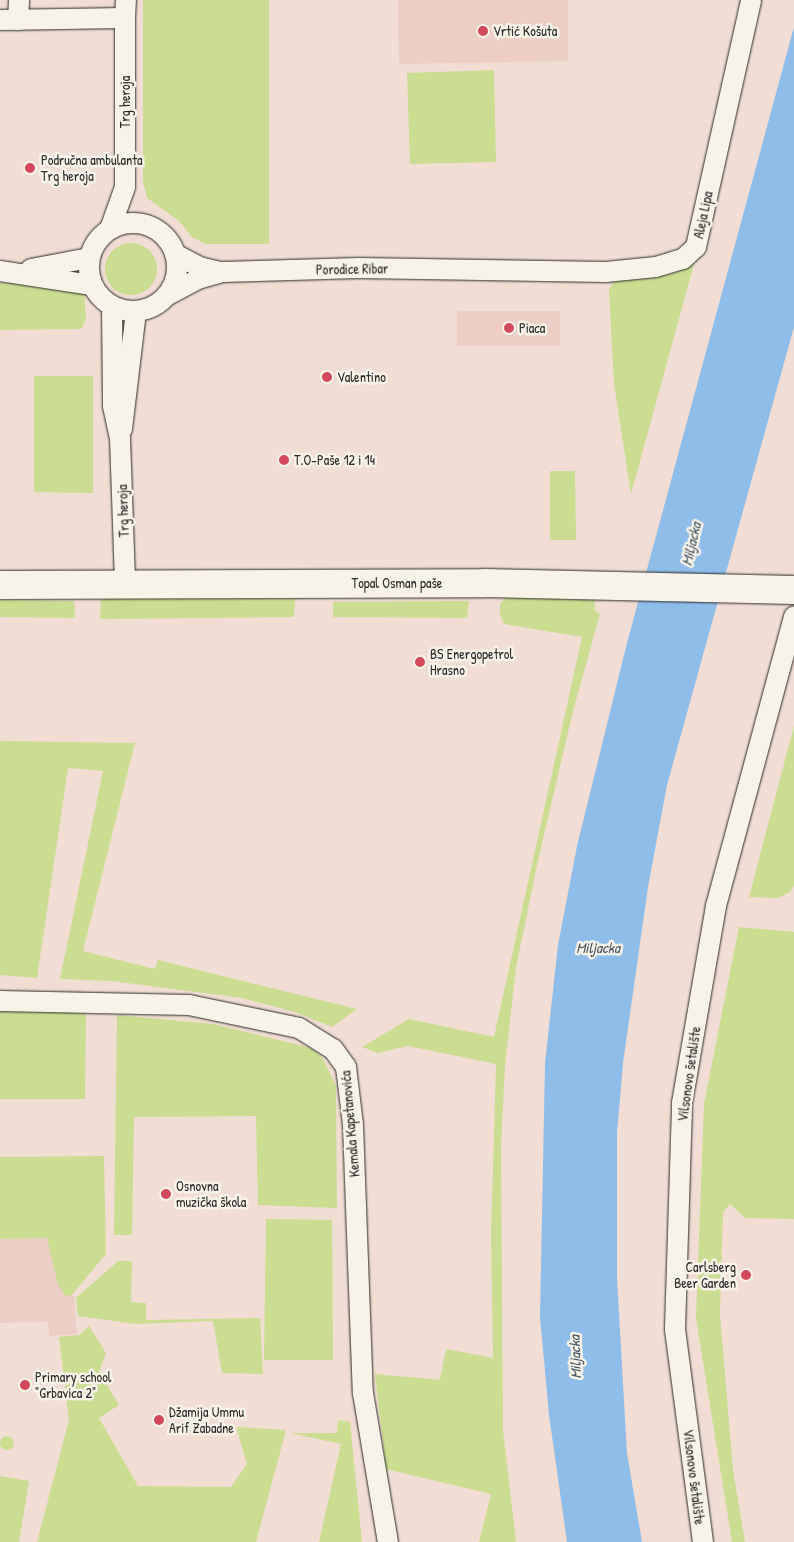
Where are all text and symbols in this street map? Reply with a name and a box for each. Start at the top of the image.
place label: Vrtić Košuta [493,23,557,39]
marker: Vrtić Košuta [477,25,489,37]
street label: Trg heroja [117,76,133,128]
place label: Područna ambulanta Trg heroja [41,152,143,184]
marker: Područna ambulanta Trg heroja [23,161,37,175]
street label: Aleja Lipa [690,190,716,240]
street label: Porodice Ribar [316,260,388,278]
place label: Piaca [519,320,545,336]
marker: Piaca [503,322,515,334]
place label: Valentino [337,369,386,385]
marker: Valentino [321,371,333,383]
place label: T.O-Paše 12 i 14 [294,452,375,468]
marker: T.O-Paše 12 i 14 [278,454,290,466]
street label: Trg heroja [114,484,132,538]
water label: Miljacka [677,521,705,567]
street label: Topal Osman paše [352,575,442,591]
place label: BS Energopetrol Hrasno [430,646,513,679]
marker: BS Energopetrol Hrasno [414,656,426,668]
water label: Miljacka [576,939,620,957]
street label: Vilsonovo šetalište [674,1025,704,1123]
street label: Kemala Kapetanovića [337,1070,363,1178]
place label: Osnovna muzička škola [176,1178,246,1210]
marker: Osnovna muzička škola [160,1188,172,1200]
place label: Carlsberg Beer Garden [674,1259,736,1292]
marker: Carlsberg Beer Garden [740,1269,752,1281]
water label: Miljacka [565,1335,585,1379]
place label: Primary school "Grbavica 2" [35,1369,112,1401]
marker: Primary school "Grbavica 2" [19,1379,31,1391]
place label: Džamija Ummu Arif Zabadne [169,1404,244,1436]
marker: Džamija Ummu Arif Zabadne [153,1414,165,1426]
street label: Vilsonovo šetalište [680,1428,708,1526]

